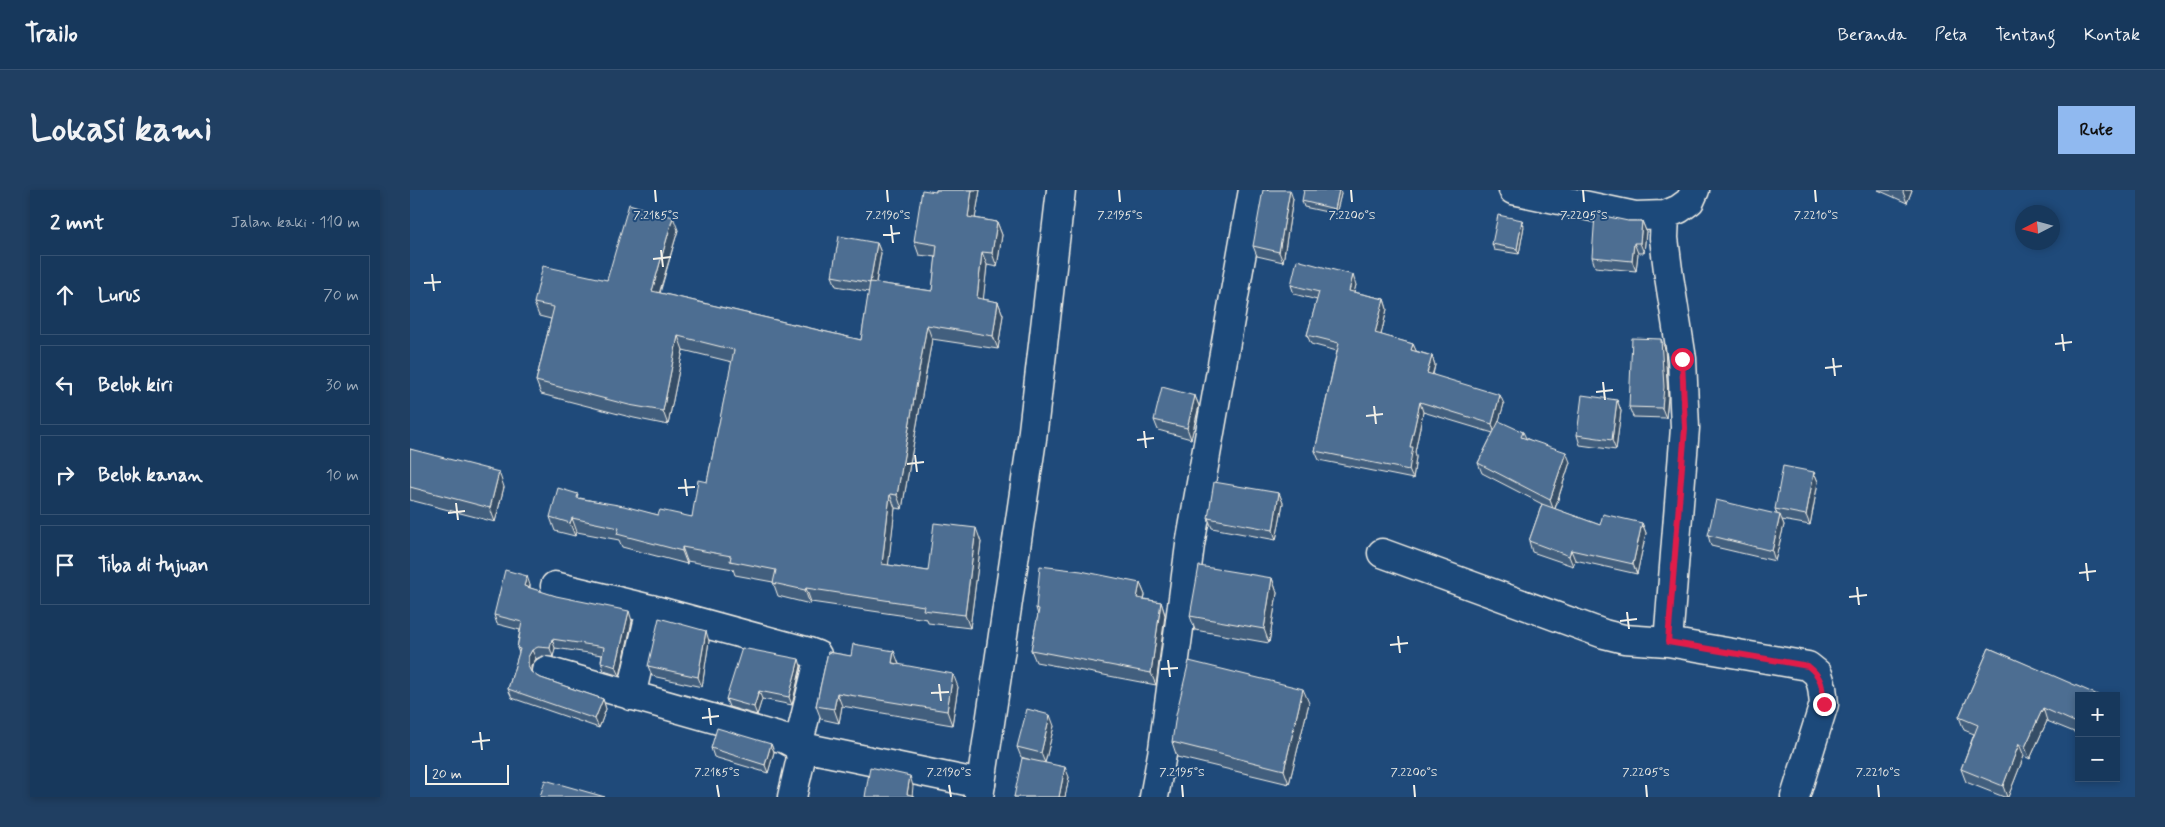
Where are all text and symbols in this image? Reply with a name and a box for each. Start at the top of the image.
text: Trailo [25,19,78,50]
text: Beranda [1837,23,1906,47]
text: Peta [1934,23,1967,47]
text: Tentang [1995,23,2056,47]
text: Kontak [2084,23,2140,47]
button: Rute [2058,106,2135,154]
text: Lokasi kami [30,107,212,153]
north arrow [2015,205,2060,250]
text: 7.2185°S [633,208,679,224]
text: 7.2190°S [866,208,911,224]
text: 7.2195°S [1097,208,1143,224]
text: 7.2200°S [1329,208,1376,224]
text: 7.2205°S [1560,208,1608,224]
text: 7.2210°S [1794,208,1839,224]
text: 2 mnt [50,209,104,237]
text: Jalan kaki · 110 m [231,212,360,233]
icon: ahead [51,281,79,309]
text: Lurus [98,283,140,308]
text: 70 m [323,285,359,306]
route start [1671,348,1694,371]
icon: left [51,371,79,399]
text: Belok kiri [98,373,173,398]
text: 30 m [326,375,359,396]
icon: right [51,461,79,489]
text: Belok kanan [98,463,203,488]
text: 10 m [326,465,359,486]
icon: arrive [51,551,79,579]
text: Tiba di tujuan [98,553,209,578]
map controls [2075,692,2120,782]
button: + [2075,692,2120,737]
route end [1813,693,1836,716]
button: − [2075,737,2120,782]
scale bar [425,762,509,785]
text: 20 m [432,765,462,783]
text: 7.2185°S [694,765,740,781]
text: 7.2190°S [927,765,972,781]
text: 7.2195°S [1159,765,1205,781]
text: 7.2200°S [1391,765,1438,781]
text: 7.2205°S [1622,765,1670,781]
text: 7.2210°S [1856,765,1901,781]

